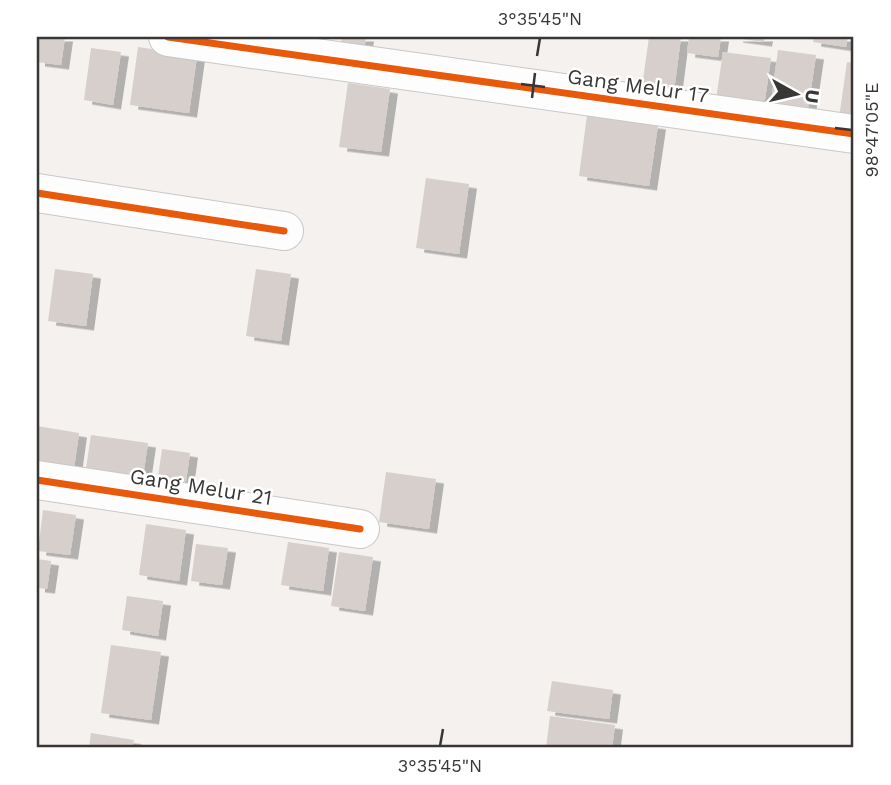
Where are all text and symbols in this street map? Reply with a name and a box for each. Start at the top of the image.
text: 3°35'45"N [498,8,582,29]
north arrow [762,60,832,130]
street label: Gang Melur 17 [566,63,711,108]
text: 98°47'05"E [861,83,882,177]
text: U [800,88,825,105]
street label: Gang Melur 21 [128,463,274,510]
text: 3°35'45"N [398,755,482,776]

